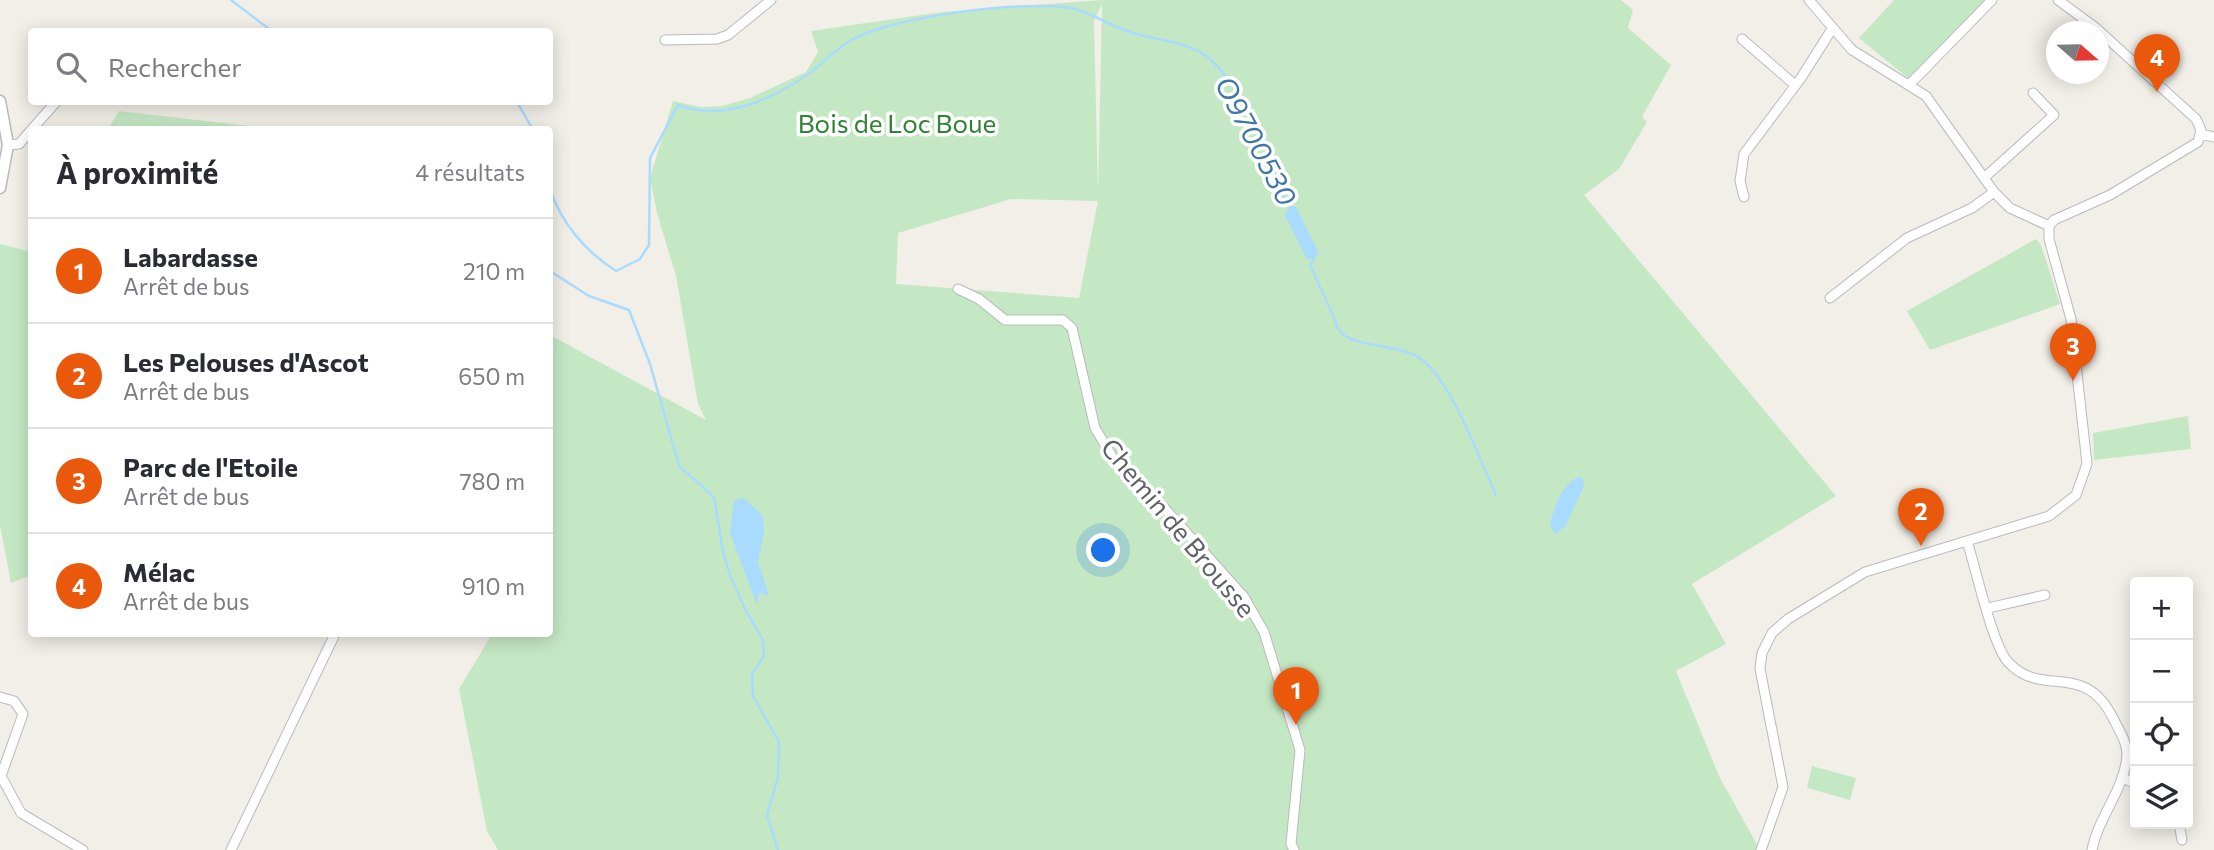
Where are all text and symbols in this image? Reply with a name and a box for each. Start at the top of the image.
north arrow [2046,21,2109,84]
search box [28,28,553,105]
pin: 4 [2134,34,2180,92]
icon: search [52,48,90,86]
text: Rechercher [108,51,242,82]
water label: O9700530 [1209,70,1305,211]
park label: Bois de Loc Boue [798,107,996,138]
text: À proximité [56,153,218,190]
text: 4 résultats [415,158,525,186]
text: Labardasse [123,241,258,272]
text: 1 [74,257,84,285]
text: 210 m [463,257,525,285]
text: Arrêt de bus [123,272,249,300]
pin: 3 [2050,323,2096,381]
text: Les Pelouses d'Ascot [123,346,369,377]
text: 2 [72,362,86,390]
text: 650 m [458,362,525,390]
text: Arrêt de bus [123,377,249,405]
street label: Chemin de Brousse [1095,431,1263,623]
text: Parc de l'Etoile [123,451,298,482]
text: 3 [72,467,86,495]
text: 780 m [459,467,525,495]
text: Arrêt de bus [123,482,249,510]
pin: 2 [1898,488,1944,546]
your location [1086,533,1120,567]
text: Mélac [123,556,195,587]
text: 4 [72,572,86,600]
text: 910 m [462,572,525,600]
map controls [2130,577,2193,829]
button: + [2130,577,2193,640]
text: Arrêt de bus [123,587,249,615]
button: − [2130,640,2193,703]
pin: 1 [1273,667,1319,725]
button: locate [2130,703,2193,766]
button: layers [2130,766,2193,829]

